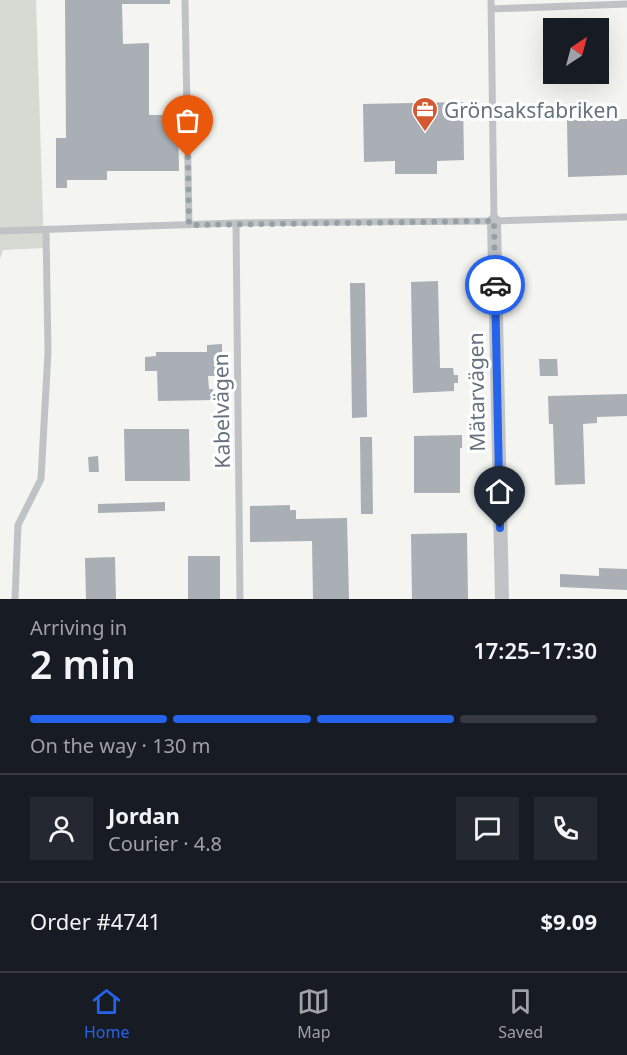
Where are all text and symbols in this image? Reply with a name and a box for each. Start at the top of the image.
north arrow [543,18,609,84]
map controls [543,18,609,84]
pin [162,95,213,157]
office icon: Grönsaksfabriken [410,95,440,133]
place label: Grönsaksfabriken [444,96,618,124]
icon: bag [171,104,204,137]
courier [465,255,525,315]
icon: car [479,269,512,302]
street label: Mätarvägen [461,332,491,452]
street label: Kabelvägen [206,353,236,469]
pin [474,466,525,528]
icon: home [483,475,516,508]
text: Arriving in [30,614,127,641]
text: 17:25–17:30 [473,635,597,665]
text: 2 min [30,637,136,690]
text: On the way · 130 m [30,732,210,759]
button: person [30,797,93,860]
button: chat [456,797,519,860]
button: phone [534,797,597,860]
text: Jordan [108,800,180,830]
text: Courier · 4.8 [108,830,222,857]
text: Order #4741 [30,906,161,936]
text: $9.09 [540,906,597,936]
tab: Home [84,985,129,1043]
tab: Map [297,985,331,1043]
tab: Saved [498,985,543,1043]

